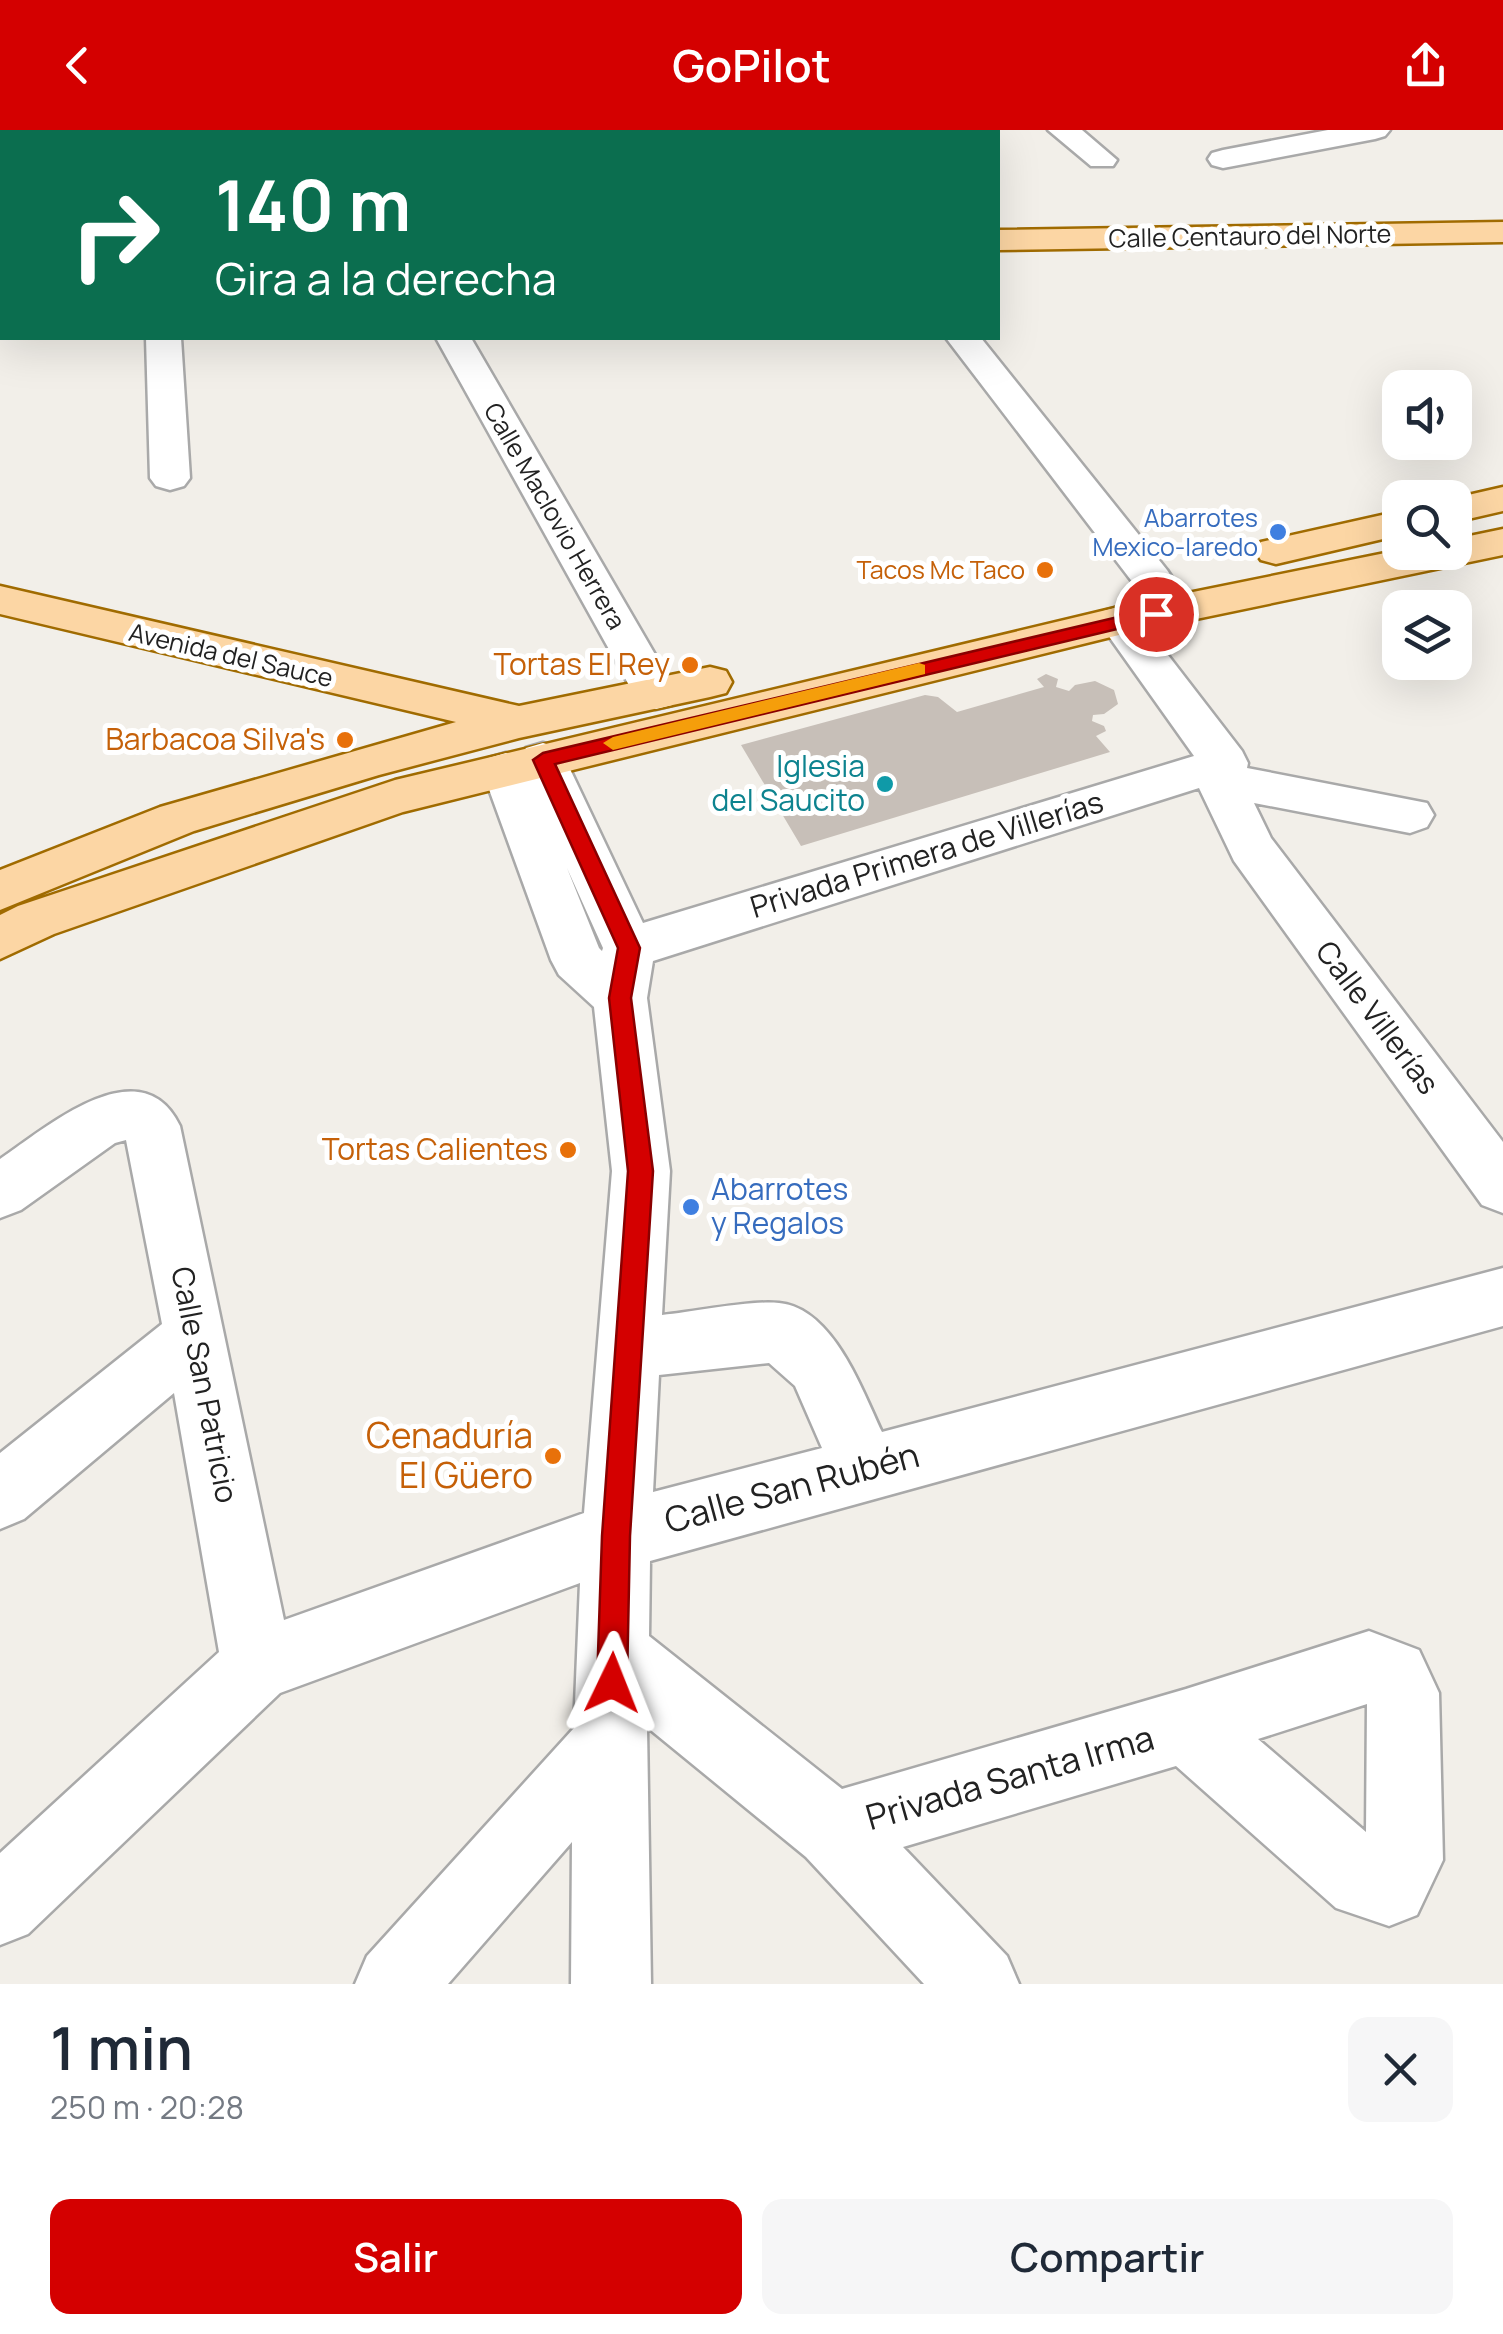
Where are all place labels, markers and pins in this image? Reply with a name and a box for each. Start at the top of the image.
place label: Abarrotes Mexico-laredo [1092,500,1258,564]
marker: Abarrotes Mexico-laredo [1267,521,1289,543]
place label: Tacos Mc Taco [857,552,1025,587]
marker: Tacos Mc Taco [1034,559,1056,581]
pin [1114,572,1199,657]
place label: Tortas El Rey [493,643,670,684]
marker: Tortas El Rey [679,654,701,676]
place label: Barbacoa Silva's [105,718,325,759]
marker: Barbacoa Silva's [334,729,356,751]
place label: Iglesia del Saucito [711,745,865,820]
marker: Iglesia del Saucito [874,773,896,795]
place label: Tortas Calientes [322,1128,548,1169]
marker: Tortas Calientes [557,1139,579,1161]
place label: Abarrotes y Regalos [711,1168,848,1243]
marker: Abarrotes y Regalos [680,1196,702,1218]
place label: Cenaduría El Güero [366,1411,533,1499]
marker: Cenaduría El Güero [542,1445,564,1467]

